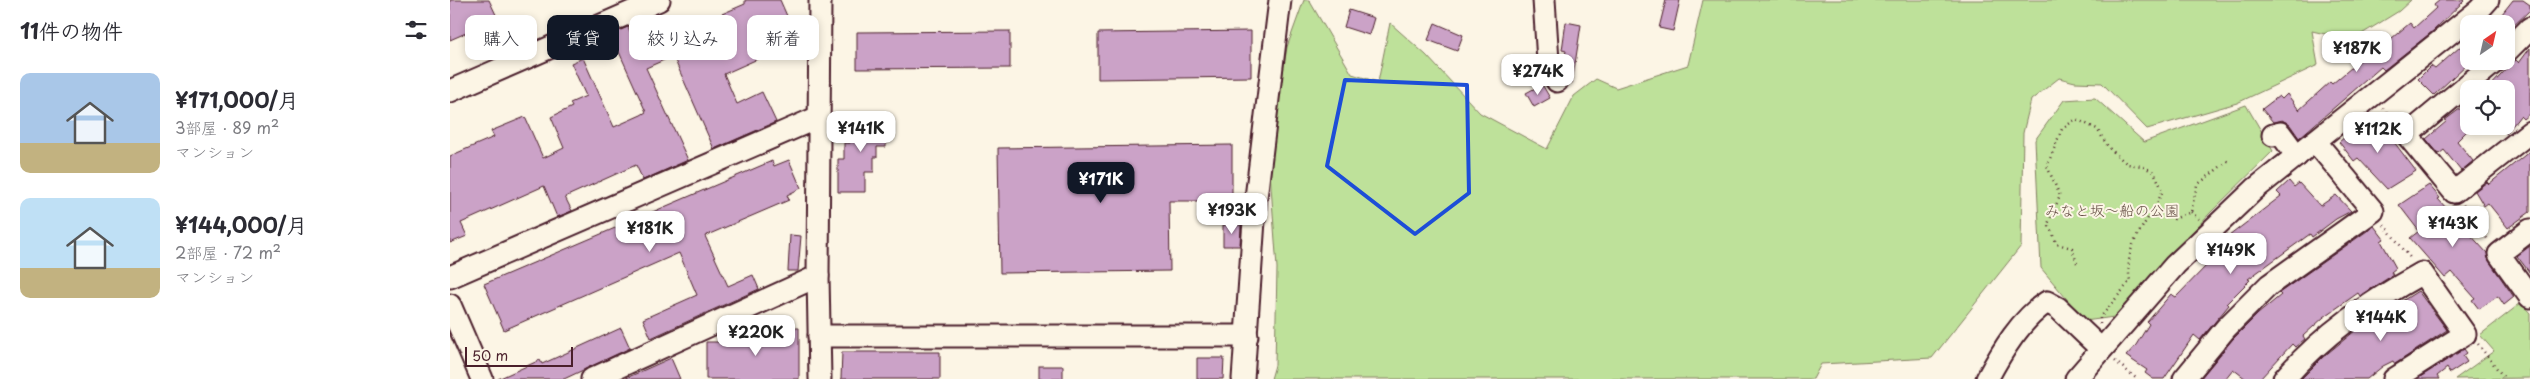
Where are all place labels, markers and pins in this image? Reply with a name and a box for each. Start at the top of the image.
pin: ¥187K [2322,30,2392,73]
pin: ¥274K [1503,54,1573,96]
pin: ¥141K [826,110,896,153]
pin: ¥112K [2343,112,2413,154]
pin: ¥171K [1066,162,1136,204]
pin: ¥193K [1197,192,1267,235]
pin: ¥143K [2418,206,2488,248]
pin: ¥181K [615,210,685,253]
pin: ¥149K [2196,232,2266,275]
pin: ¥144K [2346,300,2416,342]
pin: ¥220K [721,314,791,357]

